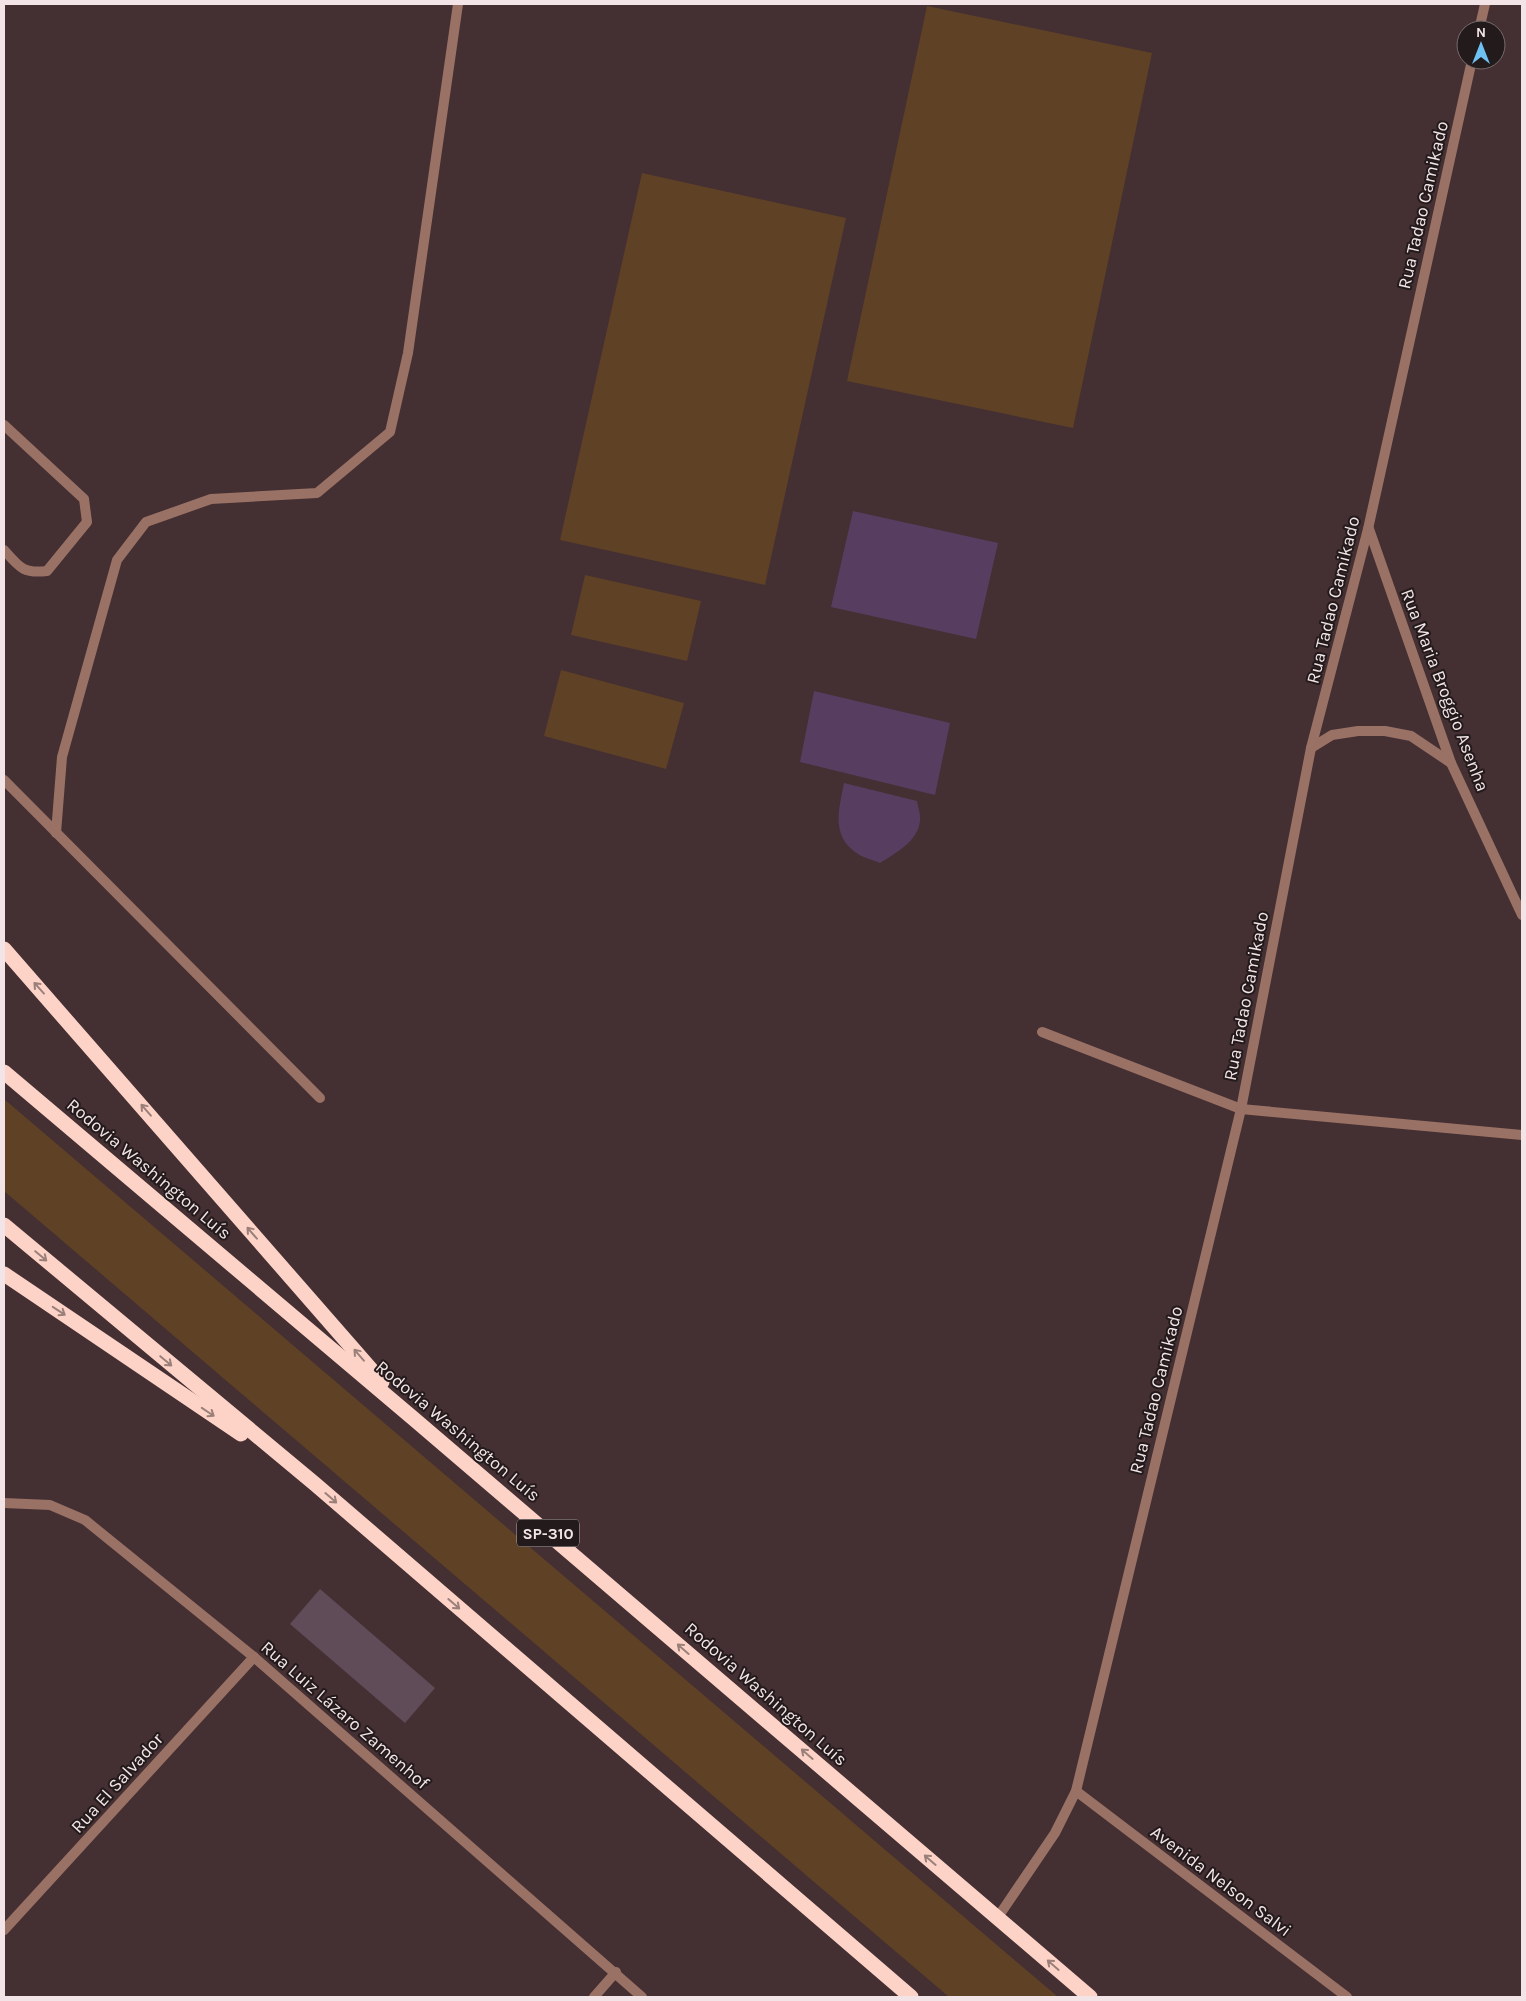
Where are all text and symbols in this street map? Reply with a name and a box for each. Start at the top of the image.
north arrow [1456,20,1506,70]
text: N [1476,24,1486,41]
street label: Rua Tadao Camikado [1393,119,1453,291]
street label: Rua Tadao Camikado [1302,514,1364,686]
street label: Rua Maria Broggio Asenha [1396,586,1494,794]
street label: Rua Tadao Camikado [1219,910,1273,1082]
one-way arrow [33,982,44,995]
street label: Rodovia Washington Luís [62,1094,236,1244]
one-way arrow [140,1104,152,1117]
one-way arrow [247,1226,258,1239]
one-way arrow [34,1251,47,1262]
street label: Rua Tadao Camikado [1125,1304,1187,1476]
one-way arrow [52,1306,66,1316]
one-way arrow [353,1349,365,1362]
one-way arrow [159,1355,172,1366]
street label: Rodovia Washington Luís [371,1356,545,1506]
one-way arrow [201,1407,215,1417]
one-way arrow [324,1493,337,1504]
road number: SP-310 [517,1520,579,1546]
one-way arrow [448,1599,461,1610]
street label: Rodovia Washington Luís [680,1617,852,1771]
street label: Rua Luiz Lázaro Zamenhof [257,1636,434,1794]
one-way arrow [677,1643,690,1654]
street label: Rua El Salvador [66,1728,168,1838]
one-way arrow [800,1748,813,1760]
street label: Avenida Nelson Salvi [1146,1821,1296,1941]
one-way arrow [924,1854,937,1865]
one-way arrow [1047,1960,1060,1971]

